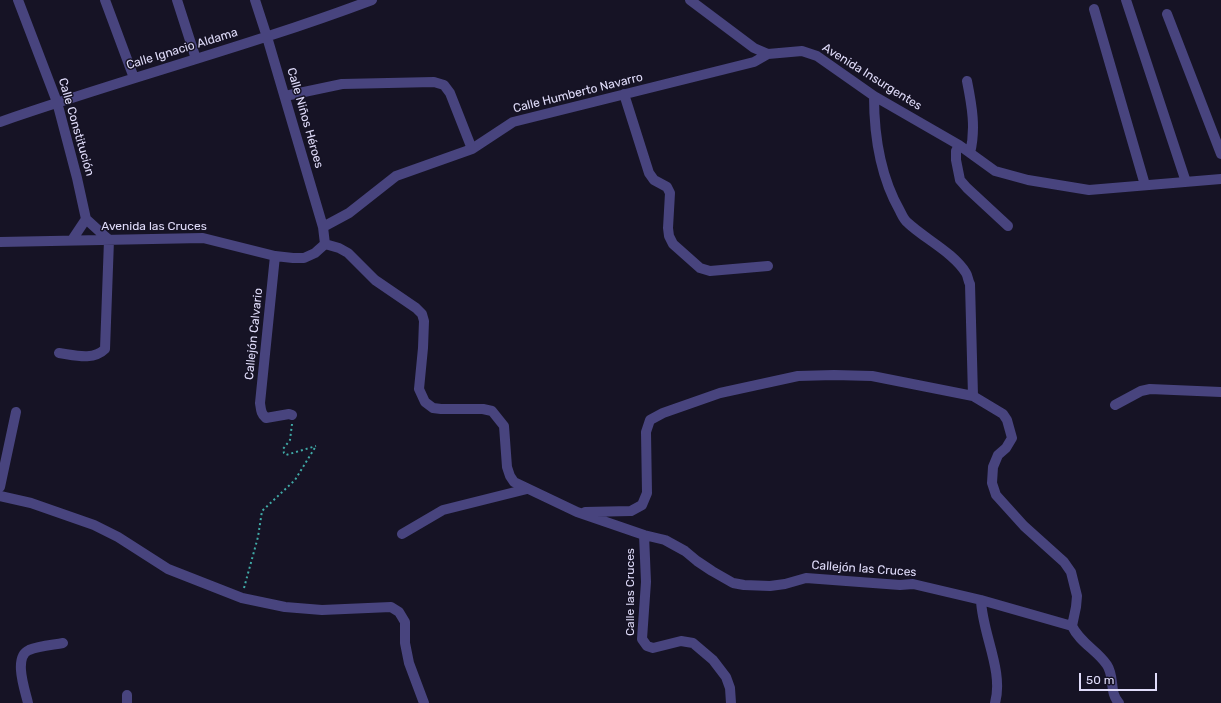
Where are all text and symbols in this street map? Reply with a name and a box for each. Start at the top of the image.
street label: Calle Ignacio Aldama [125,25,239,73]
street label: Avenida Insurgentes [820,41,924,113]
street label: Calle Niños Héroes [284,66,326,170]
street label: Calle Humberto Navarro [512,70,644,116]
street label: Calle Constitución [55,76,97,178]
street label: Avenida las Cruces [101,220,207,234]
street label: Callejón Calvario [242,287,266,381]
street label: Calle las Cruces [624,548,638,636]
street label: Callejón las Cruces [811,558,917,580]
scale bar [1081,665,1159,691]
text: 50 m [1086,673,1114,687]

